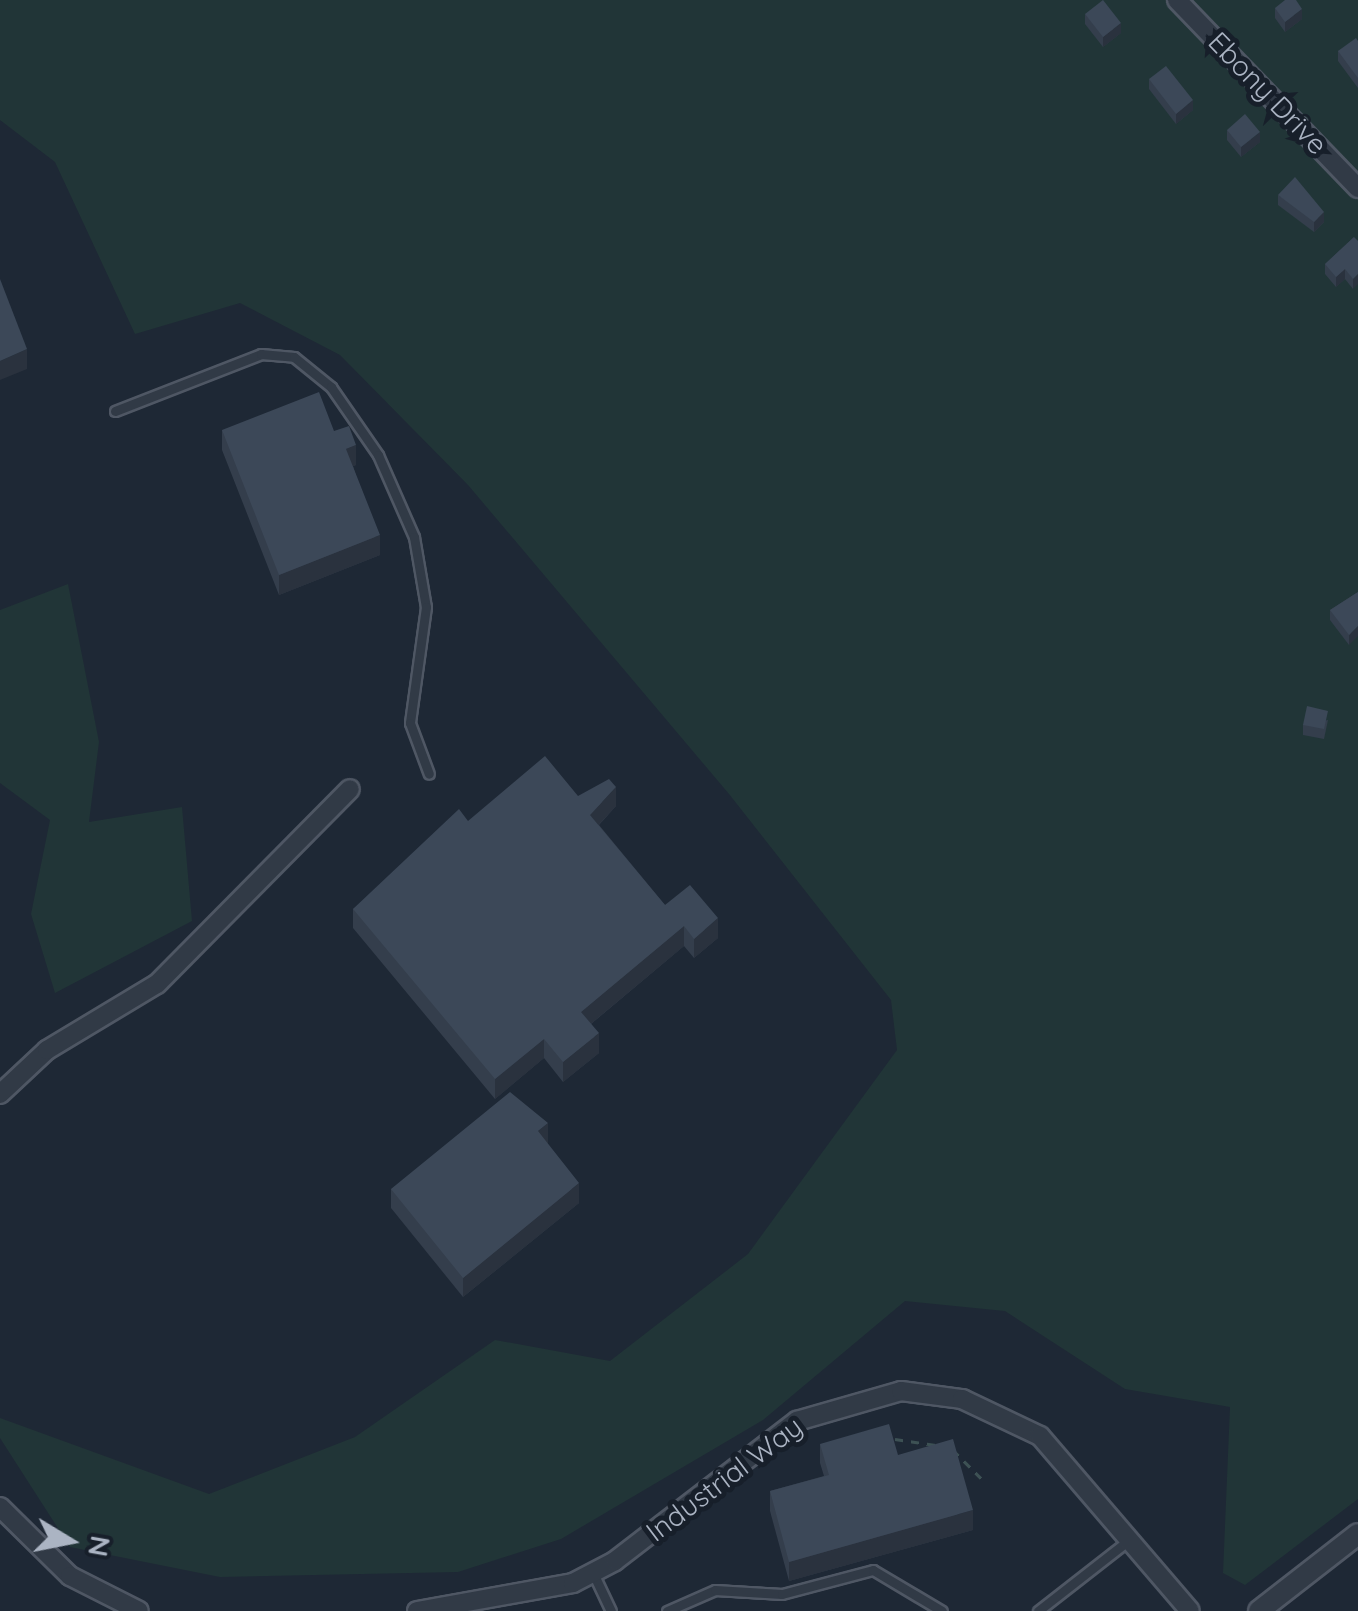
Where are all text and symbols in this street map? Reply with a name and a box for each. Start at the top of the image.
street label: Ebony Drive [1201,25,1335,161]
street label: Industrial Way [639,1409,809,1549]
north arrow [20,1491,120,1591]
text: N [81,1533,119,1559]

